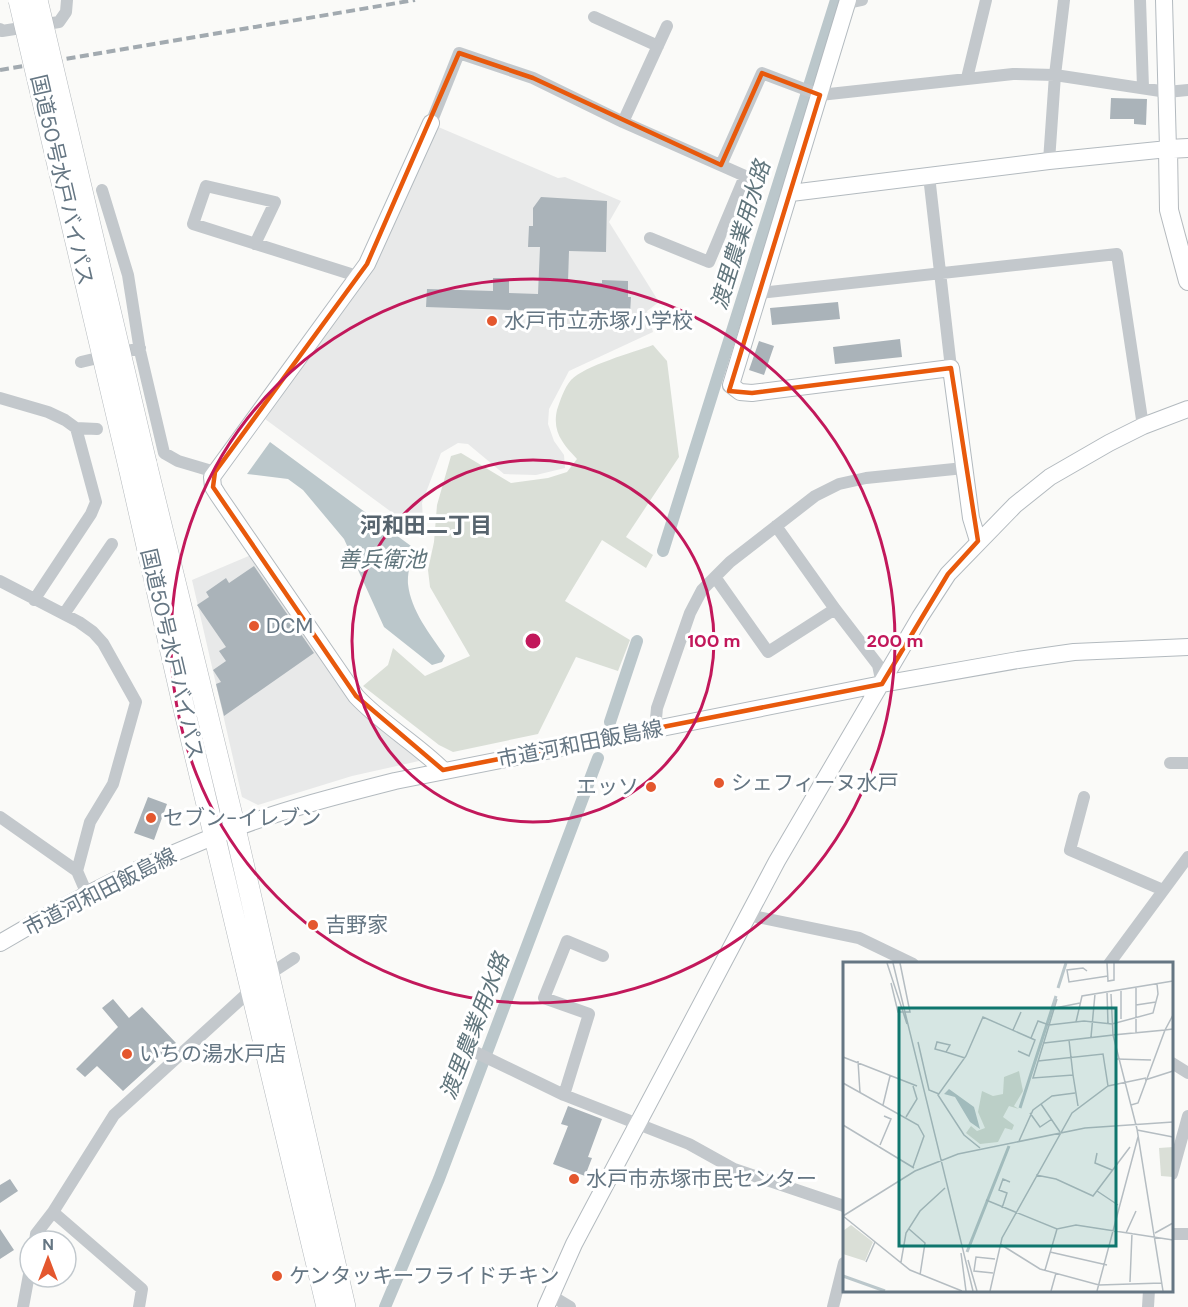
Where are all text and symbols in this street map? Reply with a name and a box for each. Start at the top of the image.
street label: 国道50号水戸バイパス [24,72,100,288]
water label: 渡里農業用水路 [704,155,777,313]
place label: 水戸市立赤塚小学校 [504,307,693,335]
marker: 水戸市立赤塚小学校 [485,314,499,328]
district label: 河和田二丁目 [360,511,492,540]
water label: 善兵衛池 [338,545,428,574]
street label: 国道50号水戸バイパス [134,546,210,762]
place label: DCM [266,612,313,640]
marker: DCM [247,619,261,633]
text: 100 m [687,629,741,653]
text: 200 m [867,629,923,653]
centre of rings [523,631,543,651]
street label: 市道河和田飯島線 [495,714,665,774]
place label: シェフィーヌ水戸 [731,769,899,797]
place label: エッソ [576,773,639,801]
marker: シェフィーヌ水戸 [712,776,726,790]
marker: エッソ [644,780,658,794]
place label: セブン-イレブン [163,804,321,832]
marker: セブン-イレブン [144,811,158,825]
street label: 市道河和田飯島線 [19,841,181,943]
place label: 吉野家 [325,911,388,939]
marker: 吉野家 [306,918,320,932]
water label: 渡里農業用水路 [433,947,516,1103]
inset map [843,962,1173,1292]
place label: いちの湯水戸店 [139,1040,286,1068]
marker: いちの湯水戸店 [120,1047,134,1061]
place label: 水戸市赤塚市民センター [586,1165,817,1193]
marker: 水戸市赤塚市民センター [567,1172,581,1186]
north arrow [18,1229,78,1289]
text: N [42,1234,54,1255]
place label: ケンタッキーフライドチキン [289,1262,559,1290]
marker: ケンタッキーフライドチキン [270,1269,284,1283]

